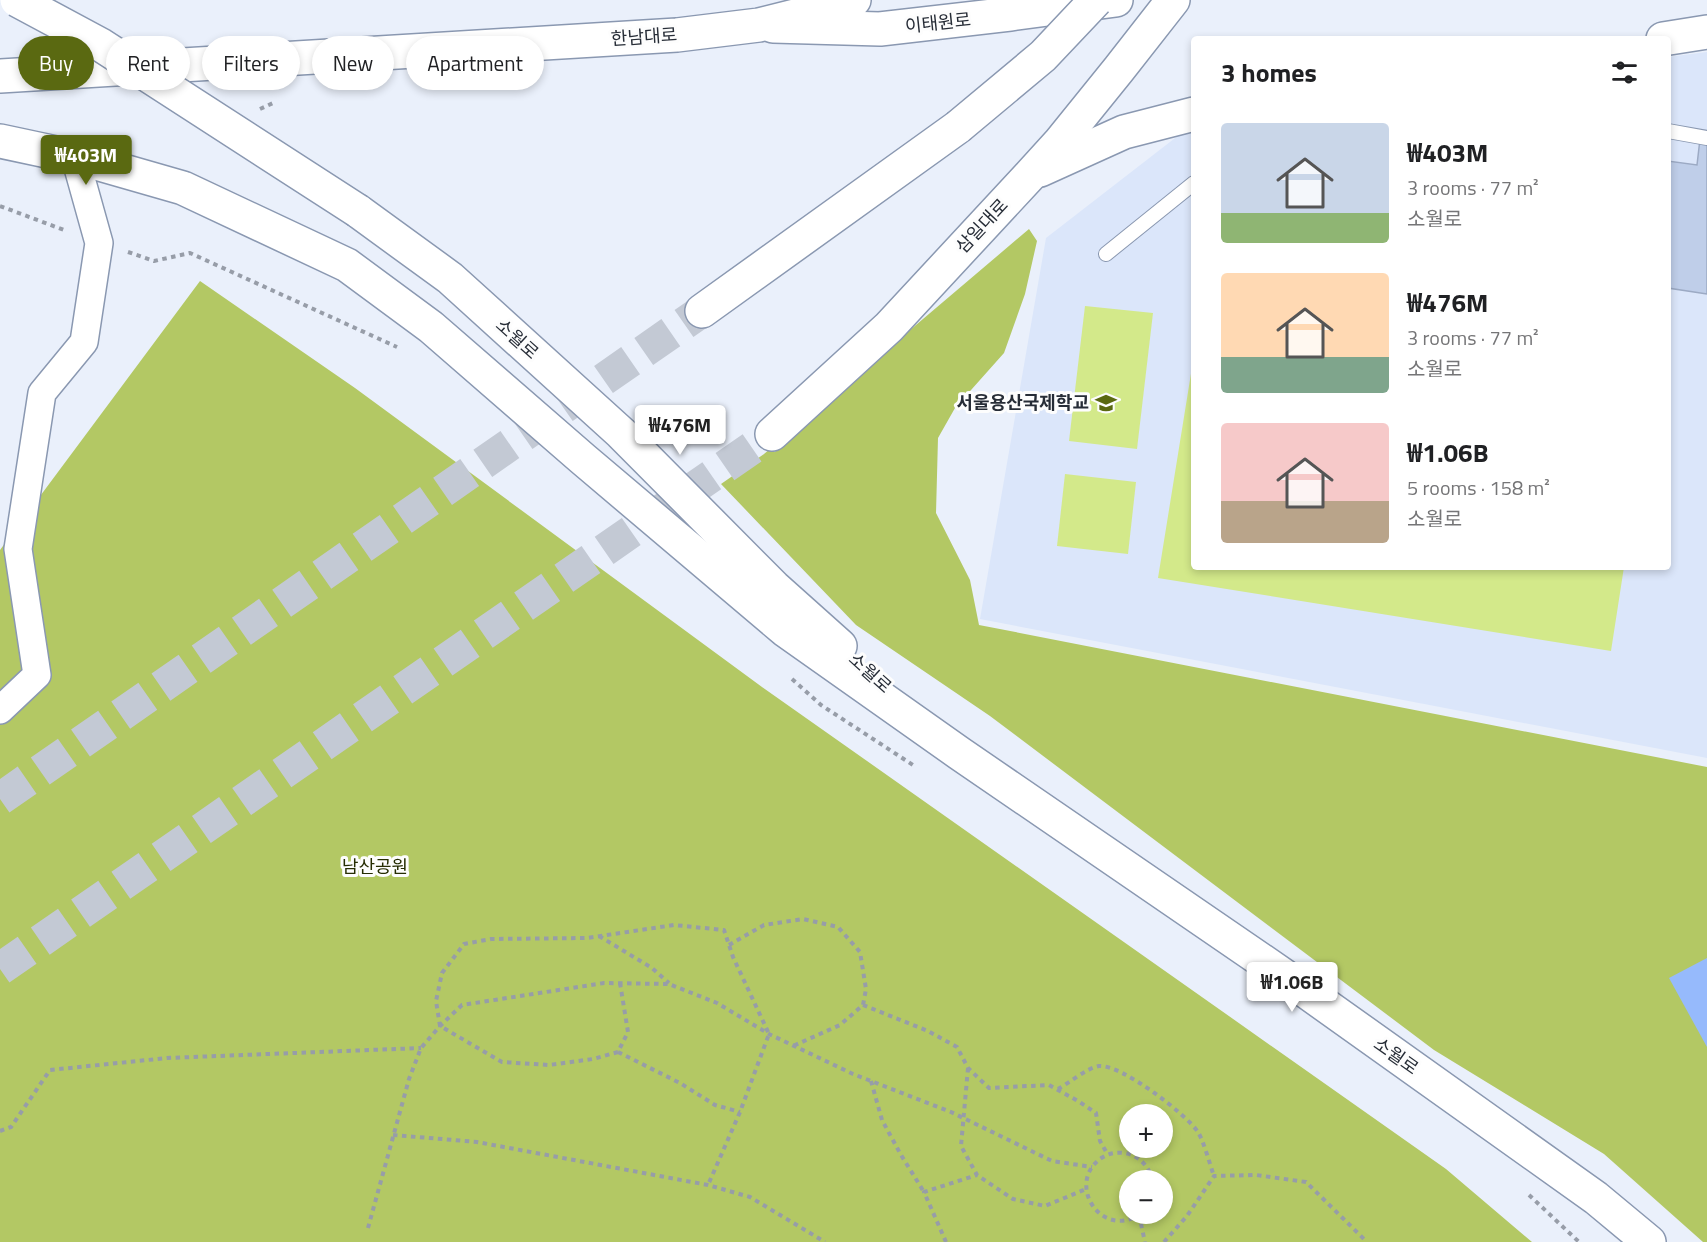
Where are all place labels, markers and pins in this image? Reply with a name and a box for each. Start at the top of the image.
pin: ₩403M [44,135,128,186]
place label: 서울용산국제학교 [957,389,1089,416]
school or university icon: 서울용산국제학교 [1094,391,1118,415]
pin: ₩476M [638,405,722,456]
pin: ₩1.06B [1243,962,1341,1013]

